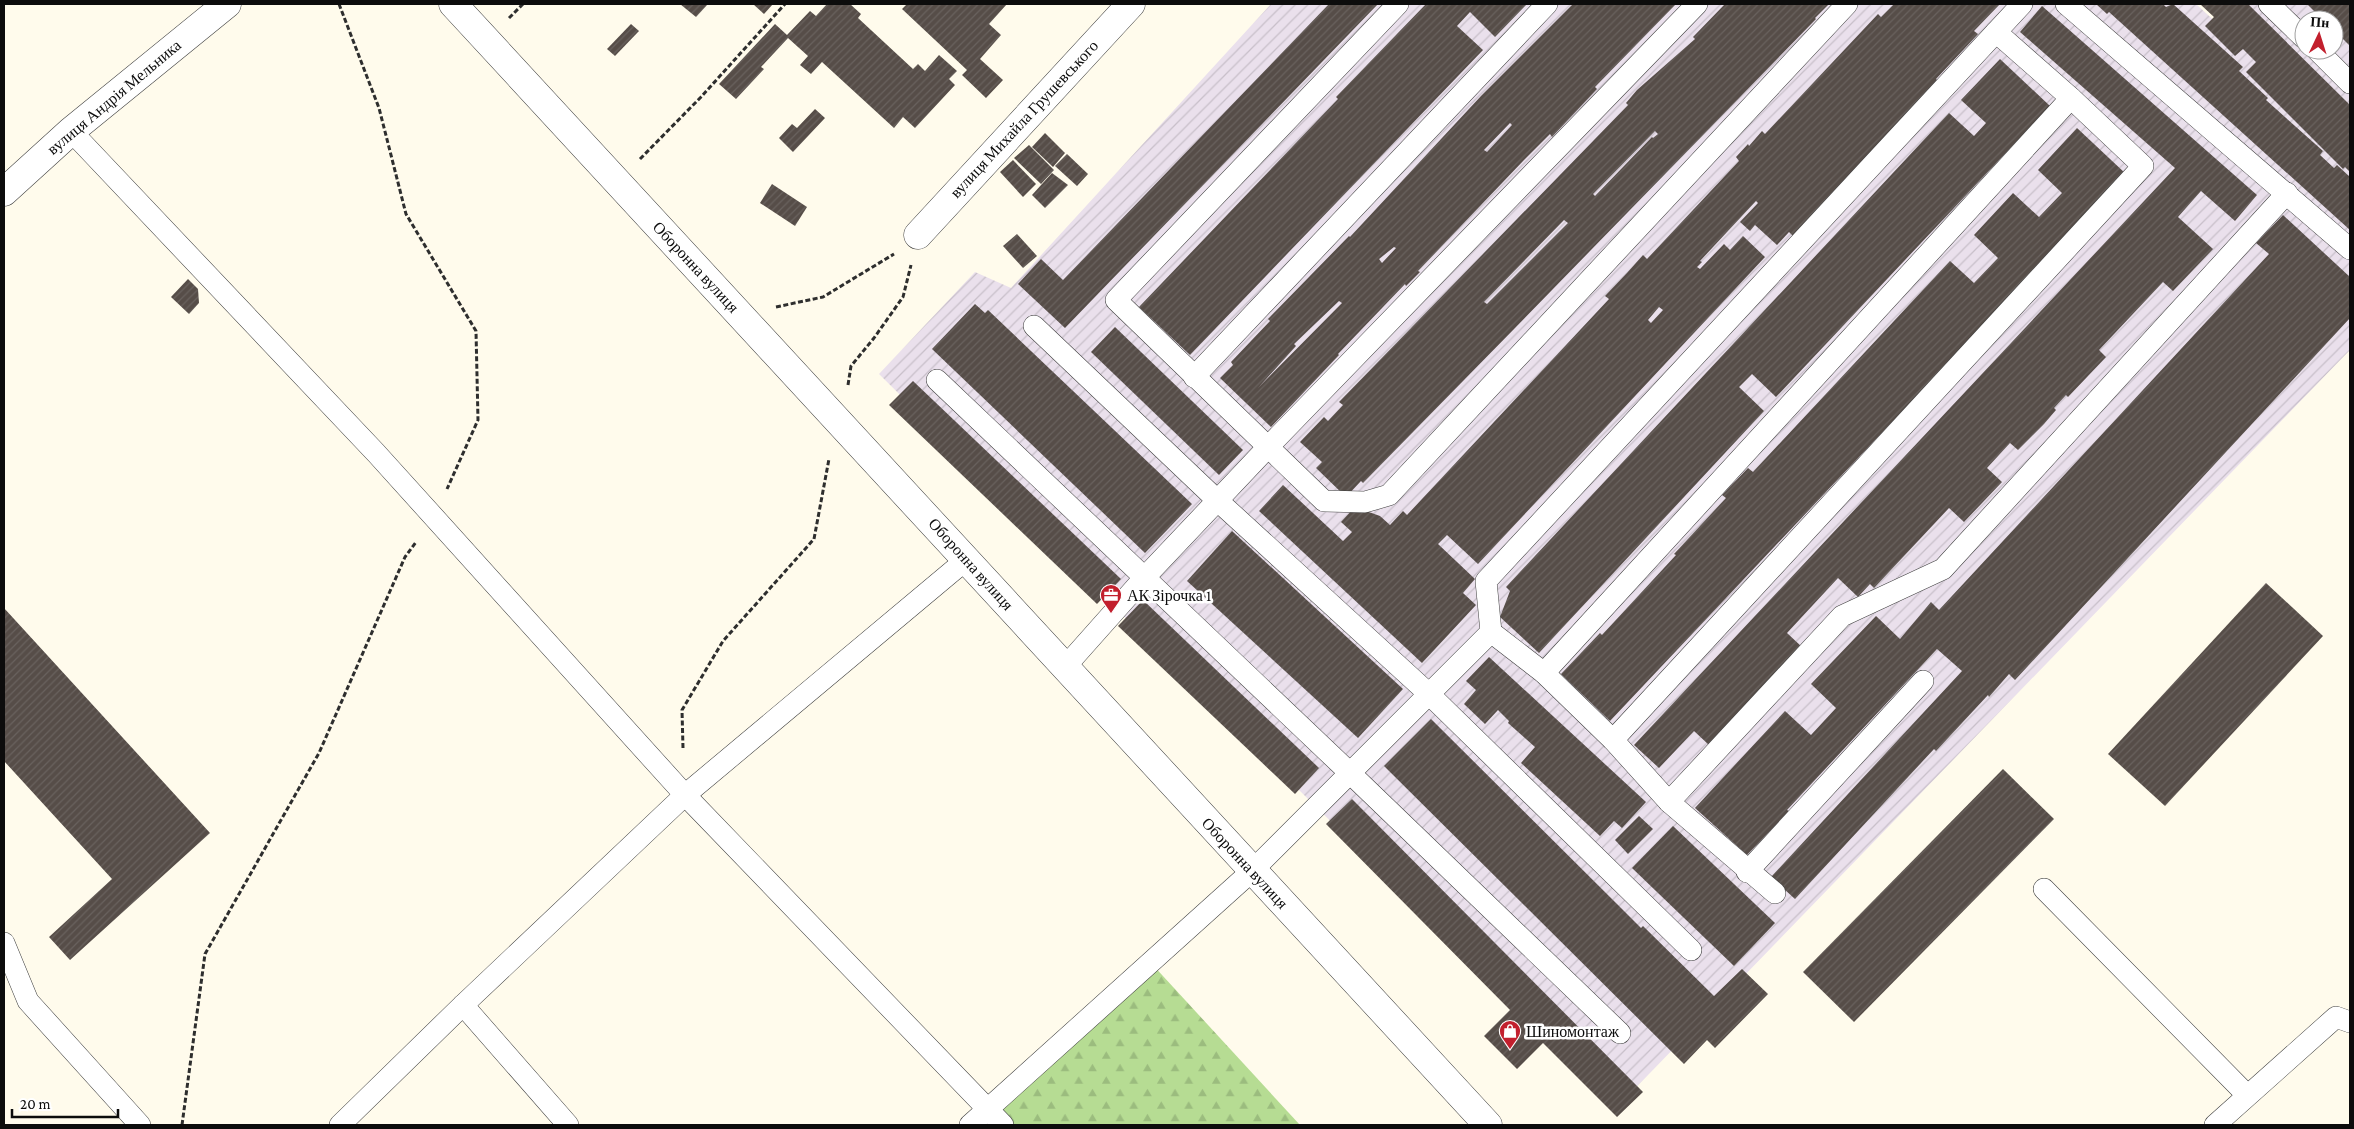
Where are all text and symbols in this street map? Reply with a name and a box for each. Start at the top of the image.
north arrow [2294,10,2344,60]
text: Пн [2310,13,2330,31]
street label: вулиця Андрія Мельника [44,36,185,159]
street label: вулиця Михайла Грушевського [947,37,1102,202]
street label: Оборонна вулиця [649,218,743,317]
street label: Оборонна вулиця [925,515,1017,615]
office icon: АК Зірочка 1 [1099,583,1123,614]
place label: АК Зірочка 1 [1127,587,1211,605]
street label: Оборонна вулиця [1198,814,1292,913]
shop icon: Шиномонтаж [1498,1019,1522,1050]
place label: Шиномонтаж [1526,1023,1620,1040]
scale bar [12,1086,119,1118]
text: 20 m [20,1096,51,1112]

